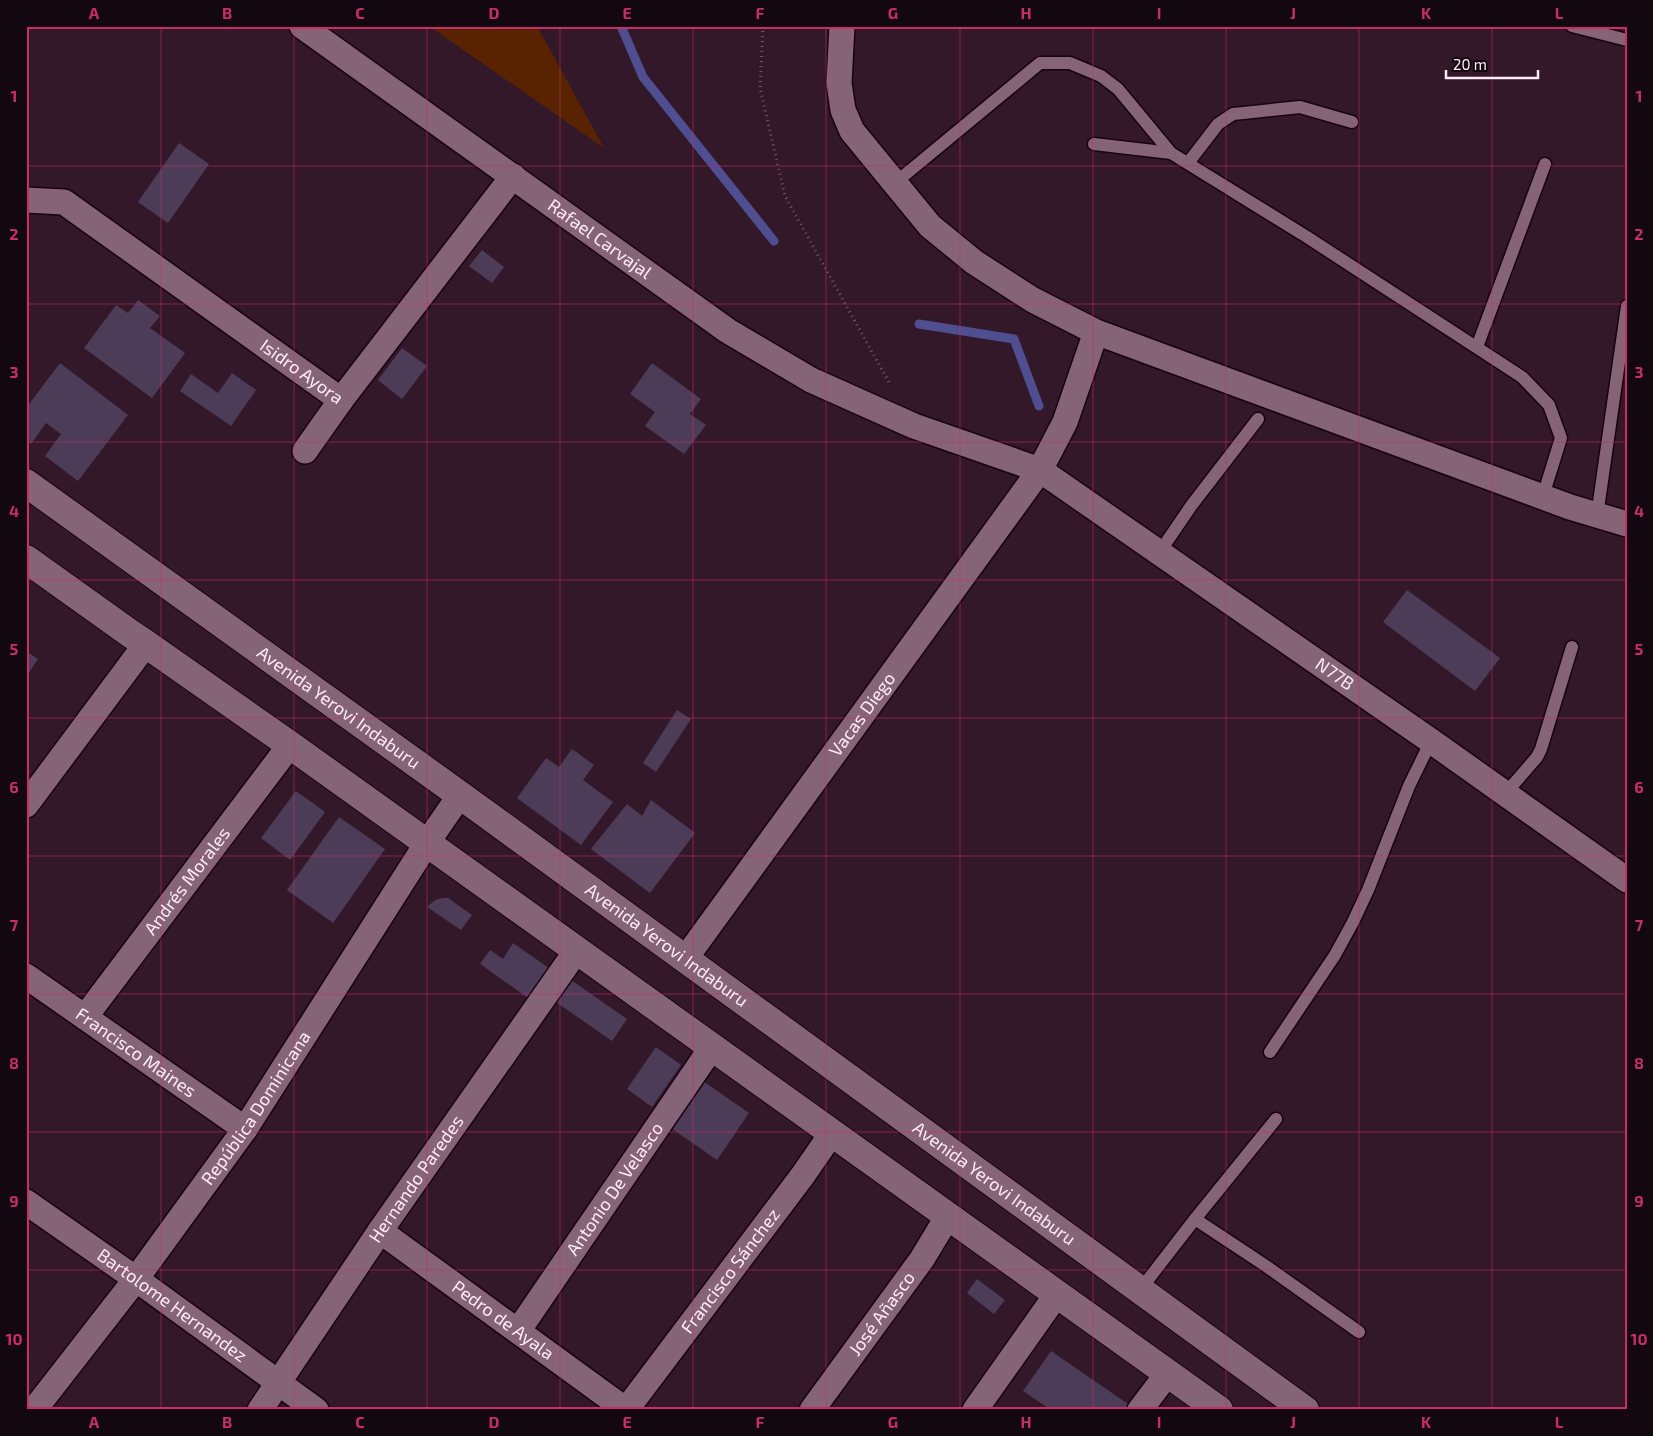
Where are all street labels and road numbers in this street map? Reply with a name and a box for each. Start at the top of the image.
street label: Rafael Carvajal [544,194,657,283]
street label: Isidro Ayora [256,334,348,408]
street label: Avenida Yerovi Indaburu [253,641,425,773]
street label: N77B [1311,652,1359,694]
street label: Vacas Diego [824,668,899,760]
street label: Andrés Morales [139,822,234,939]
street label: Avenida Yerovi Indaburu [581,878,753,1011]
street label: Francisco Maines [72,1002,201,1102]
street label: República Dominicana [196,1026,315,1189]
street label: Hernando Paredes [363,1110,468,1246]
street label: Avenida Yerovi Indaburu [909,1116,1080,1249]
street label: Antonio De Velasco [561,1118,667,1259]
street label: Francisco Sánchez [676,1204,784,1338]
street label: Bartolome Hernandez [93,1243,252,1366]
street label: José Añasco [843,1267,919,1359]
street label: Pedro de Ayala [448,1275,559,1364]

